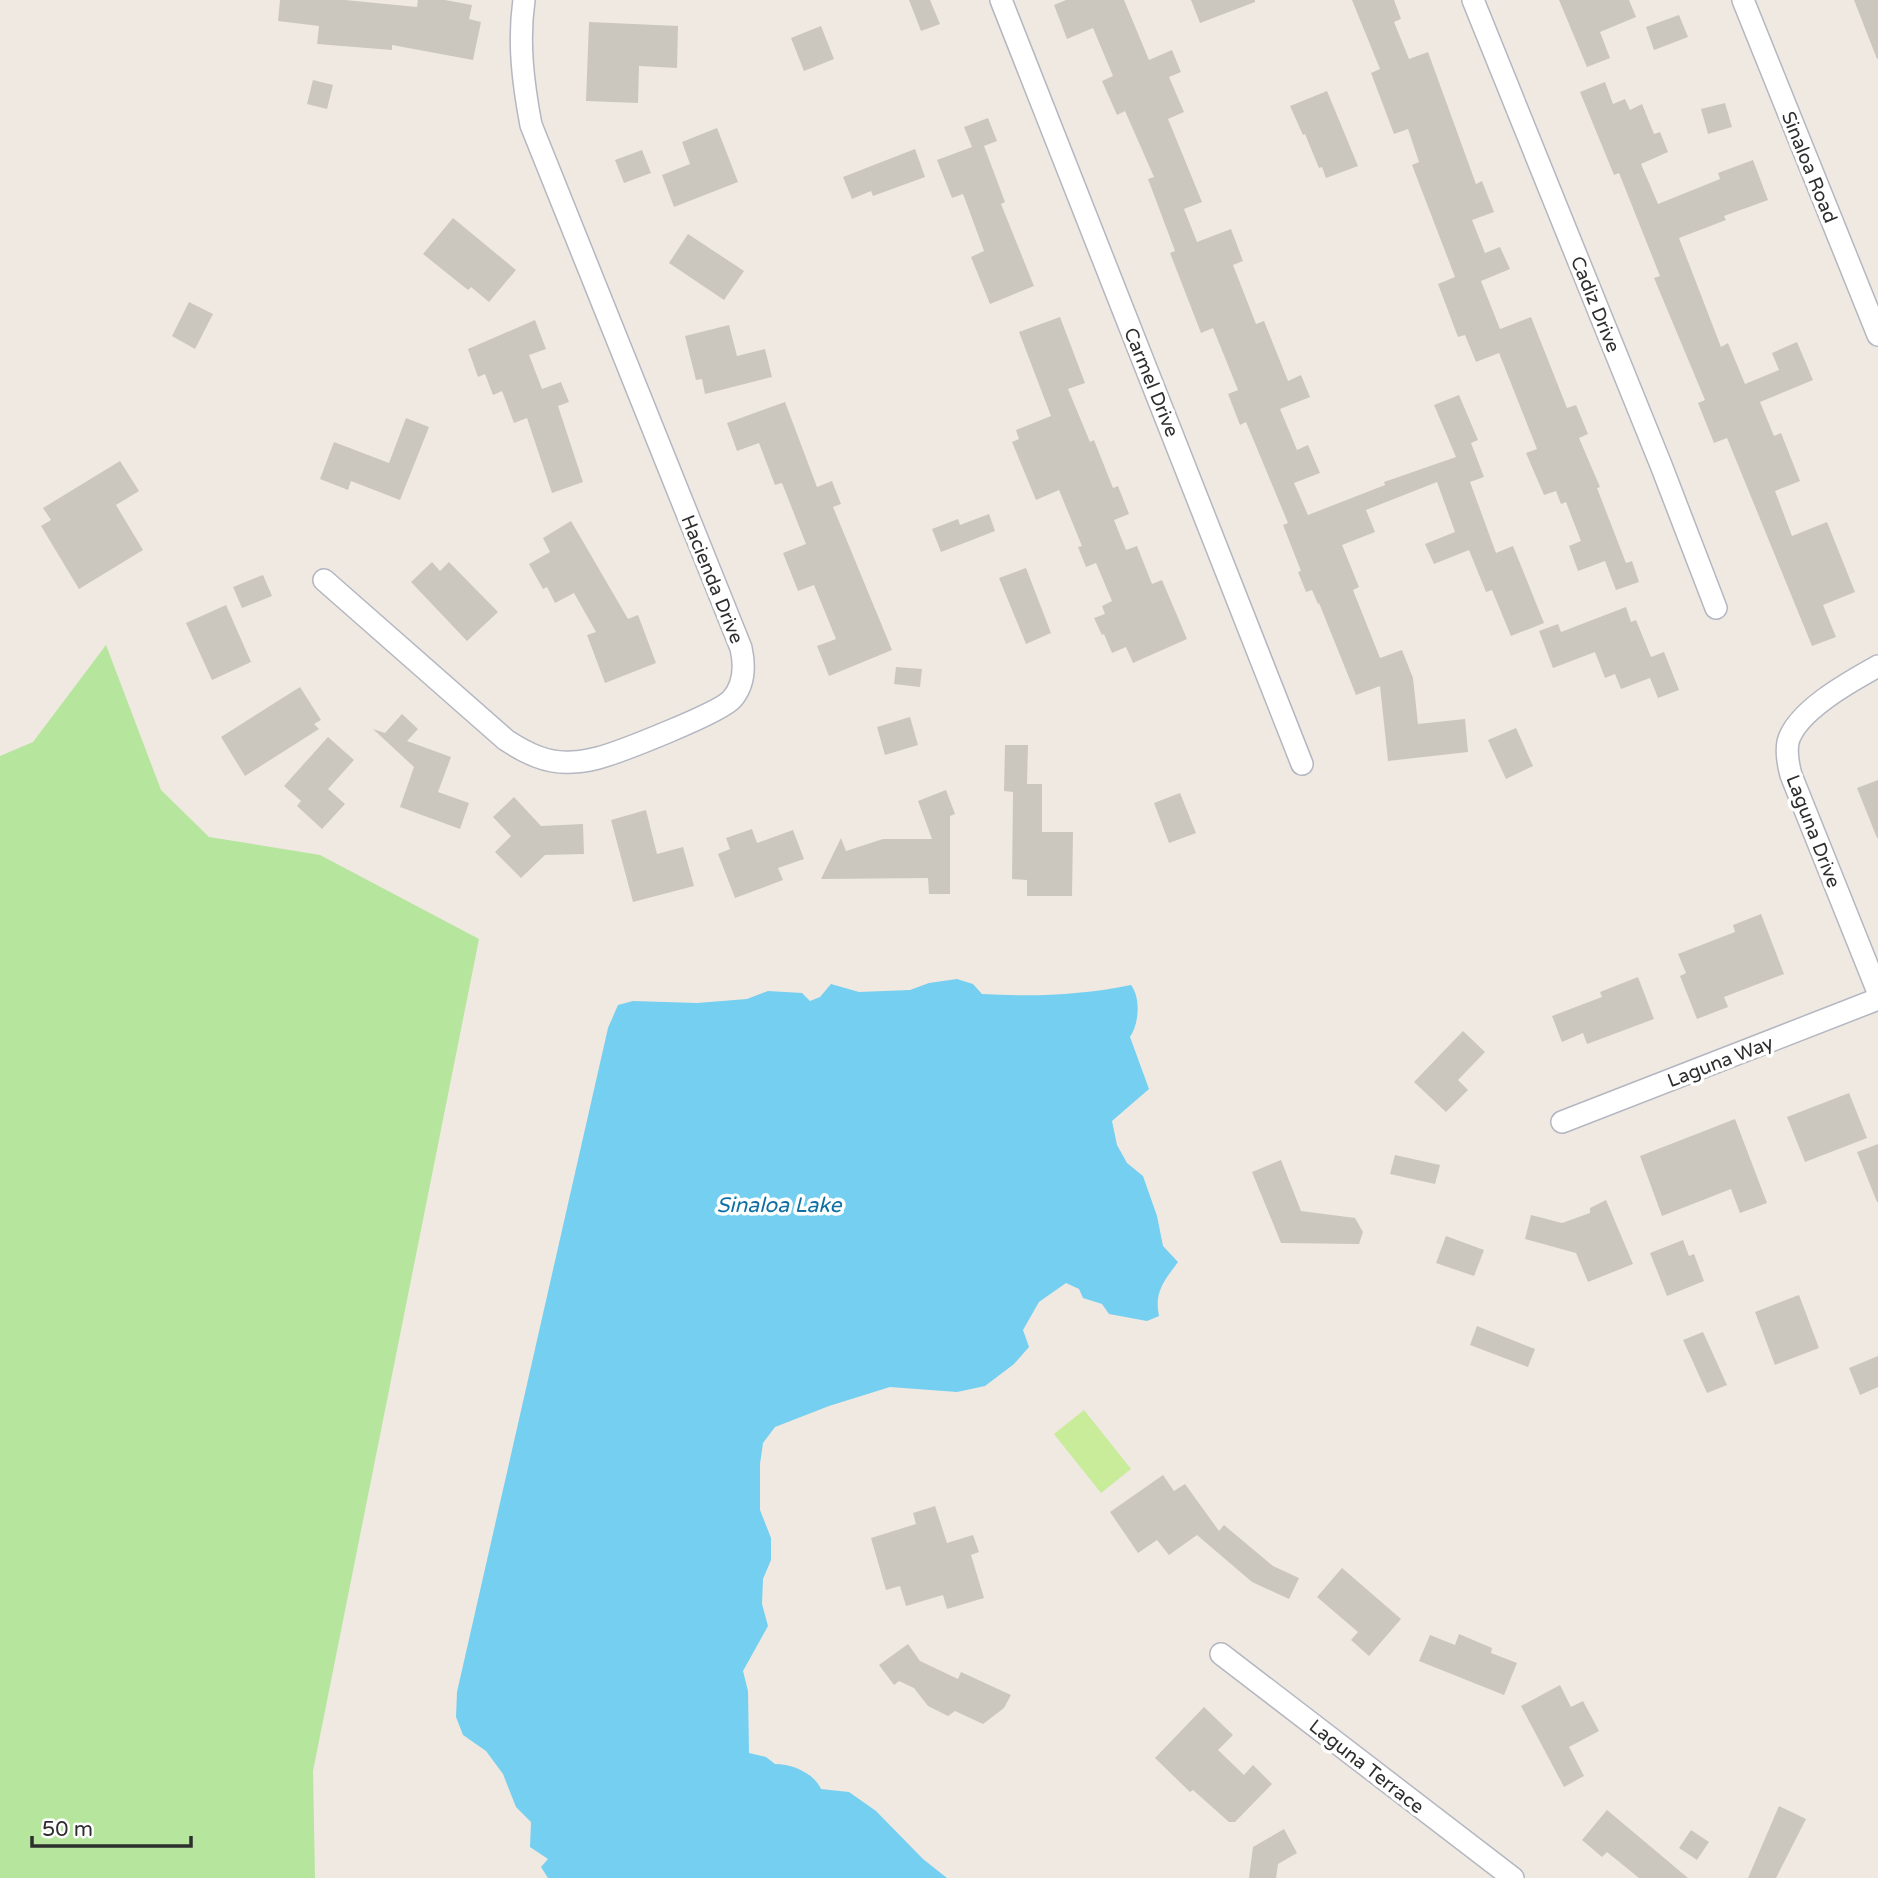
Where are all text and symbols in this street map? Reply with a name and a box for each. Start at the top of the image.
street label: Sinaloa Road [1777,108,1841,226]
street label: Cadiz Drive [1566,253,1624,356]
street label: Carmel Drive [1119,325,1183,440]
street label: Hacienda Drive [676,512,748,647]
street label: Laguna Drive [1781,772,1845,891]
street label: Laguna Way [1664,1032,1776,1092]
water label: Sinaloa Lake [717,1193,843,1218]
street label: Laguna Terrace [1305,1715,1428,1818]
scale bar [32,1804,191,1848]
text: 50 m [42,1817,93,1842]

